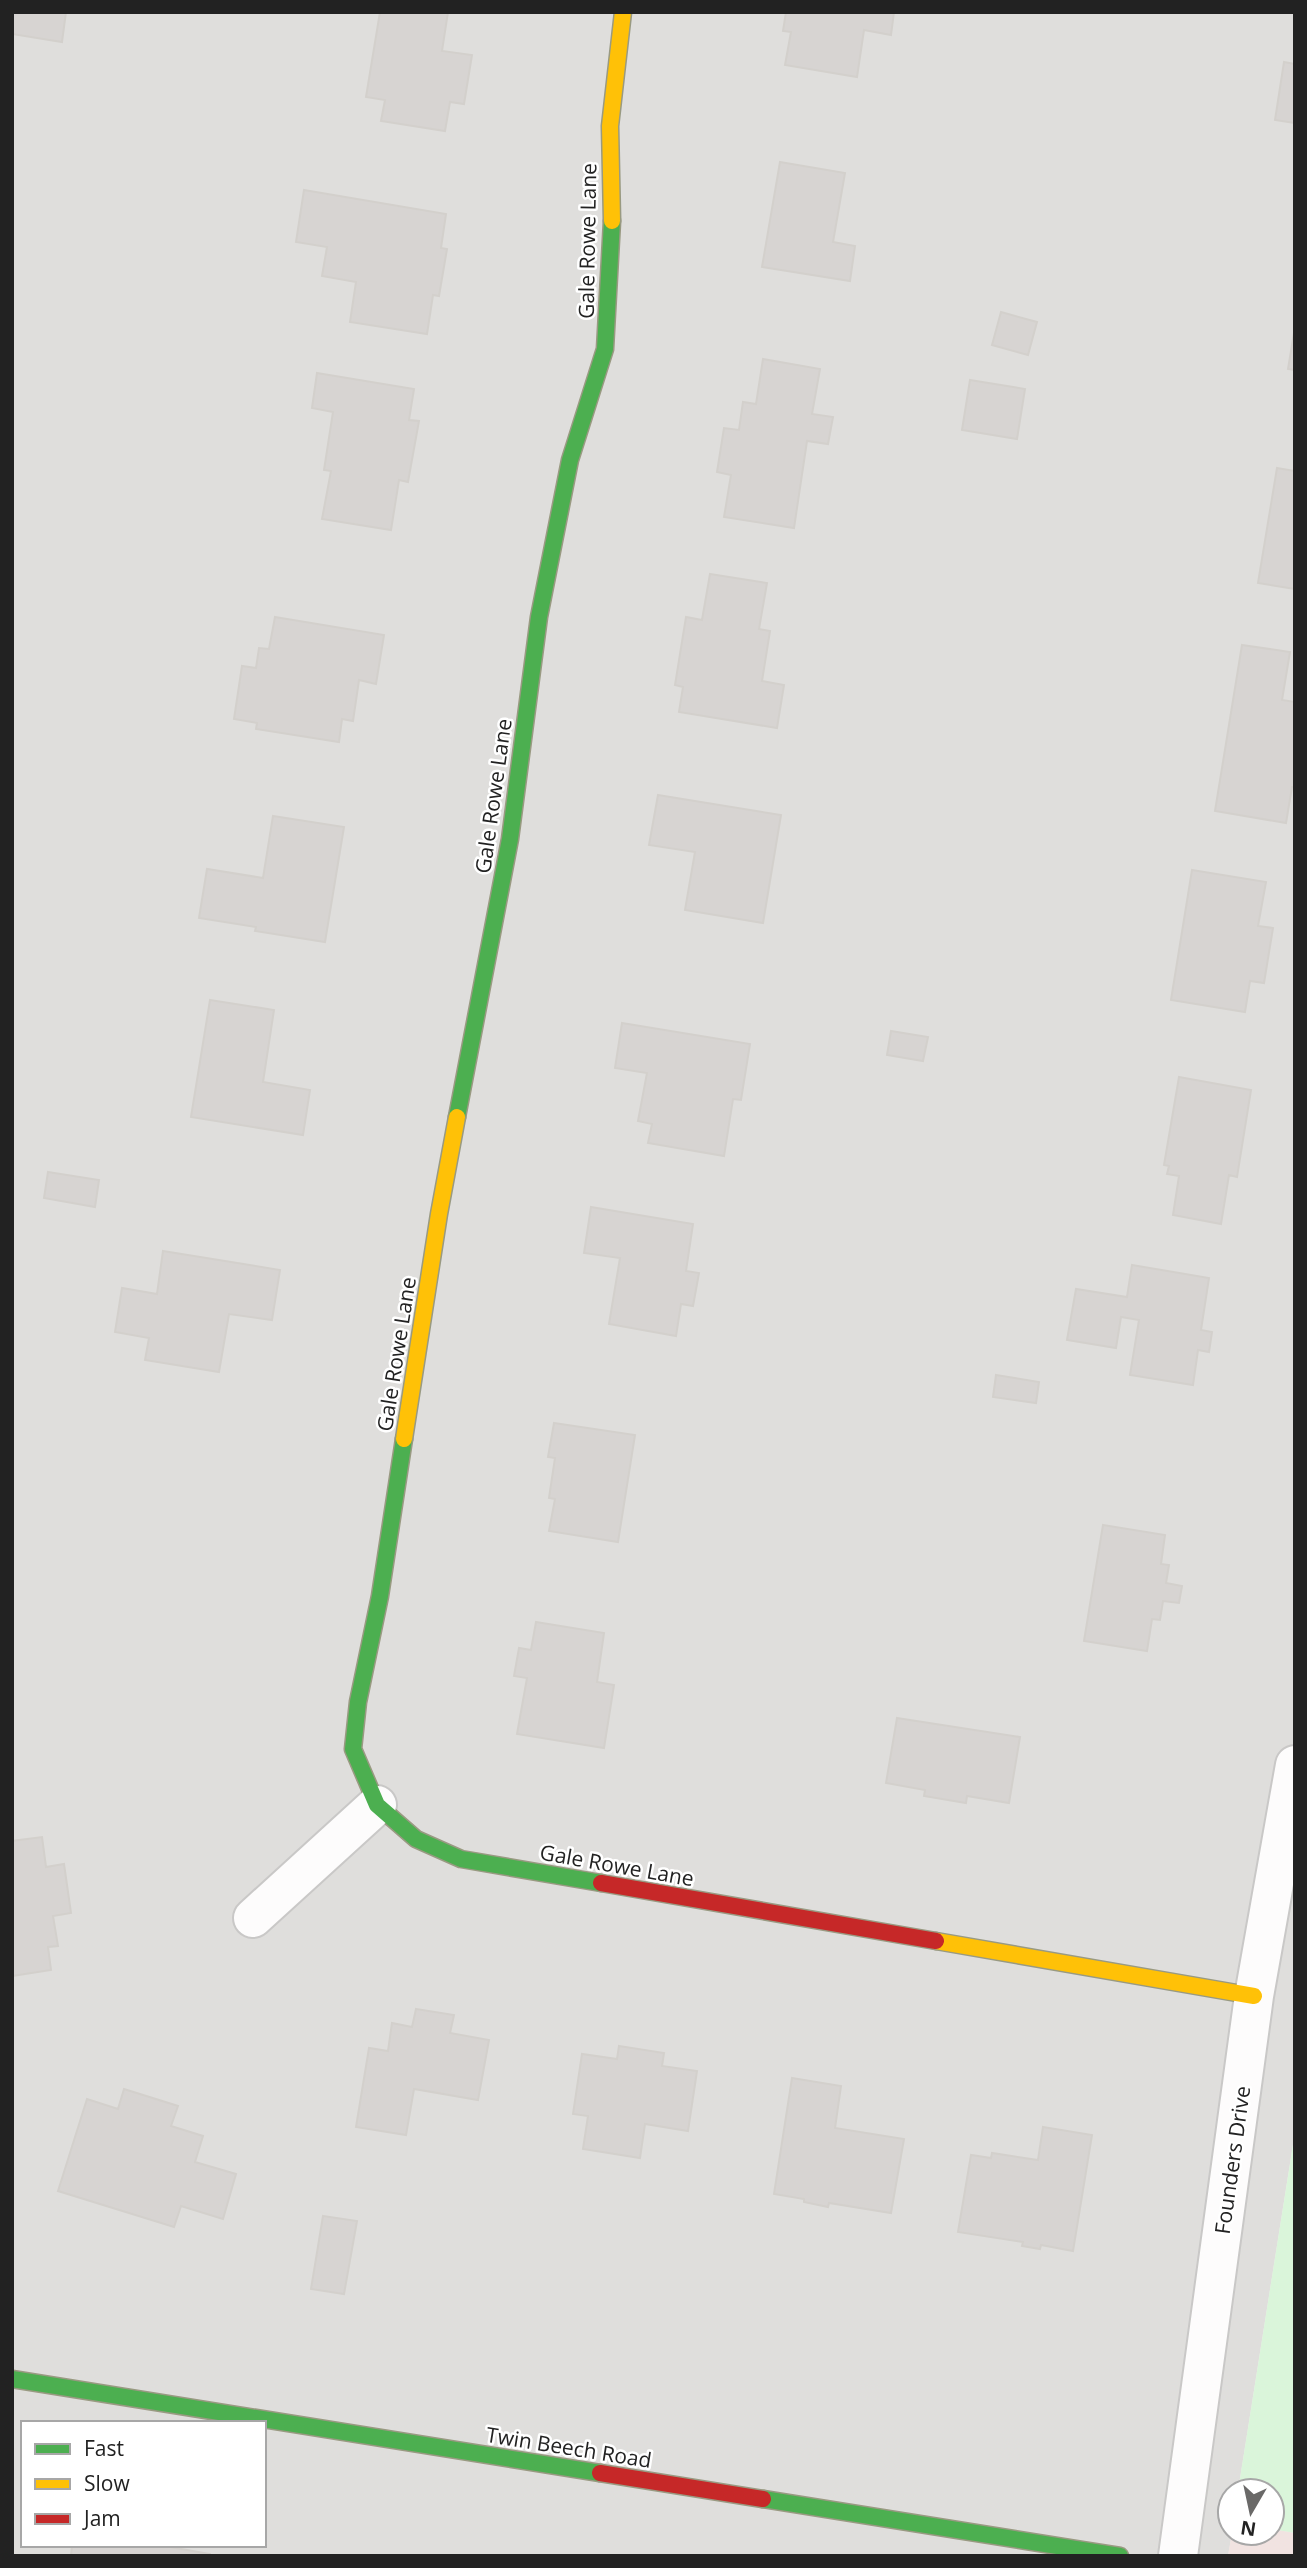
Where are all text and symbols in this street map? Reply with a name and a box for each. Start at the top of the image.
street label: Gale Rowe Lane [572,163,602,319]
street label: Gale Rowe Lane [468,717,518,875]
street label: Gale Rowe Lane [370,1275,422,1433]
street label: Gale Rowe Lane [538,1838,696,1892]
street label: Founders Drive [1208,2084,1256,2236]
street label: Twin Beech Road [484,2420,654,2474]
legend [21,2421,266,2547]
text: Fast [84,2434,124,2462]
text: Slow [84,2469,130,2497]
north arrow [1216,2477,1286,2547]
text: Jam [82,2504,121,2532]
text: N [1239,2515,1258,2543]

